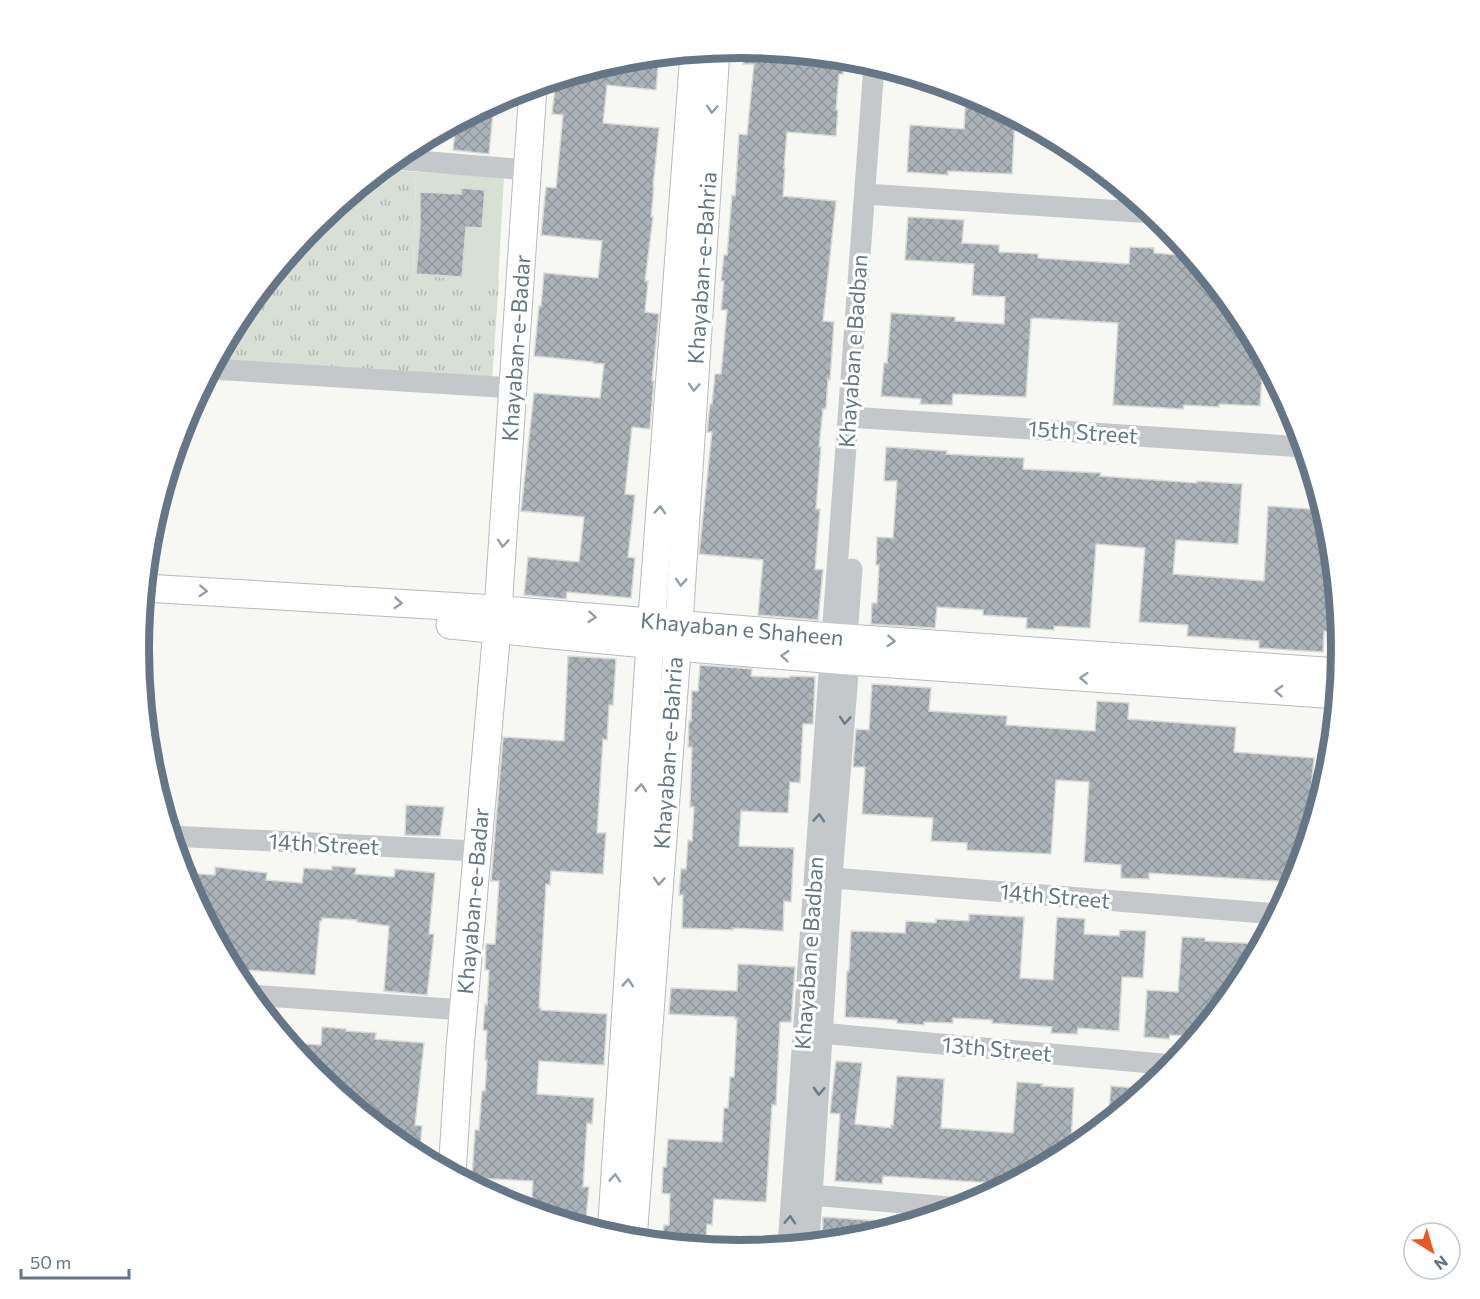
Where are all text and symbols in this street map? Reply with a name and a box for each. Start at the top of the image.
one-way arrow [706,104,719,113]
street label: Khayaban-e-Bahria [681,171,722,365]
street label: Khayaban-e-Badar [496,253,536,442]
street label: Khayaban e Badban [832,253,873,449]
one-way arrow [688,383,701,392]
street label: 15th Street [1027,414,1139,449]
one-way arrow [654,506,667,515]
one-way arrow [497,539,510,548]
one-way arrow [675,577,688,586]
one-way arrow [198,585,207,598]
one-way arrow [393,597,402,610]
street label: Khayaban e Shaheen [639,606,845,651]
one-way arrow [588,610,597,623]
one-way arrow [887,634,896,647]
one-way arrow [780,650,789,663]
street label: Khayaban-e-Bahria [647,656,688,850]
one-way arrow [1080,671,1089,684]
one-way arrow [1274,685,1283,698]
one-way arrow [838,715,851,724]
one-way arrow [634,784,647,793]
street label: Khayaban-e-Badar [451,806,494,995]
one-way arrow [812,814,825,823]
street label: 14th Street [268,827,380,860]
street label: Khayaban e Badban [788,855,829,1051]
one-way arrow [653,876,666,885]
street label: 14th Street [999,877,1111,914]
one-way arrow [621,978,634,987]
street label: 13th Street [941,1030,1053,1067]
one-way arrow [812,1086,825,1095]
one-way arrow [608,1173,621,1182]
one-way arrow [783,1215,796,1225]
north arrow [1402,1221,1462,1281]
scale bar [21,1242,129,1280]
text: 50 m [30,1251,71,1273]
text: N [1431,1252,1452,1275]

